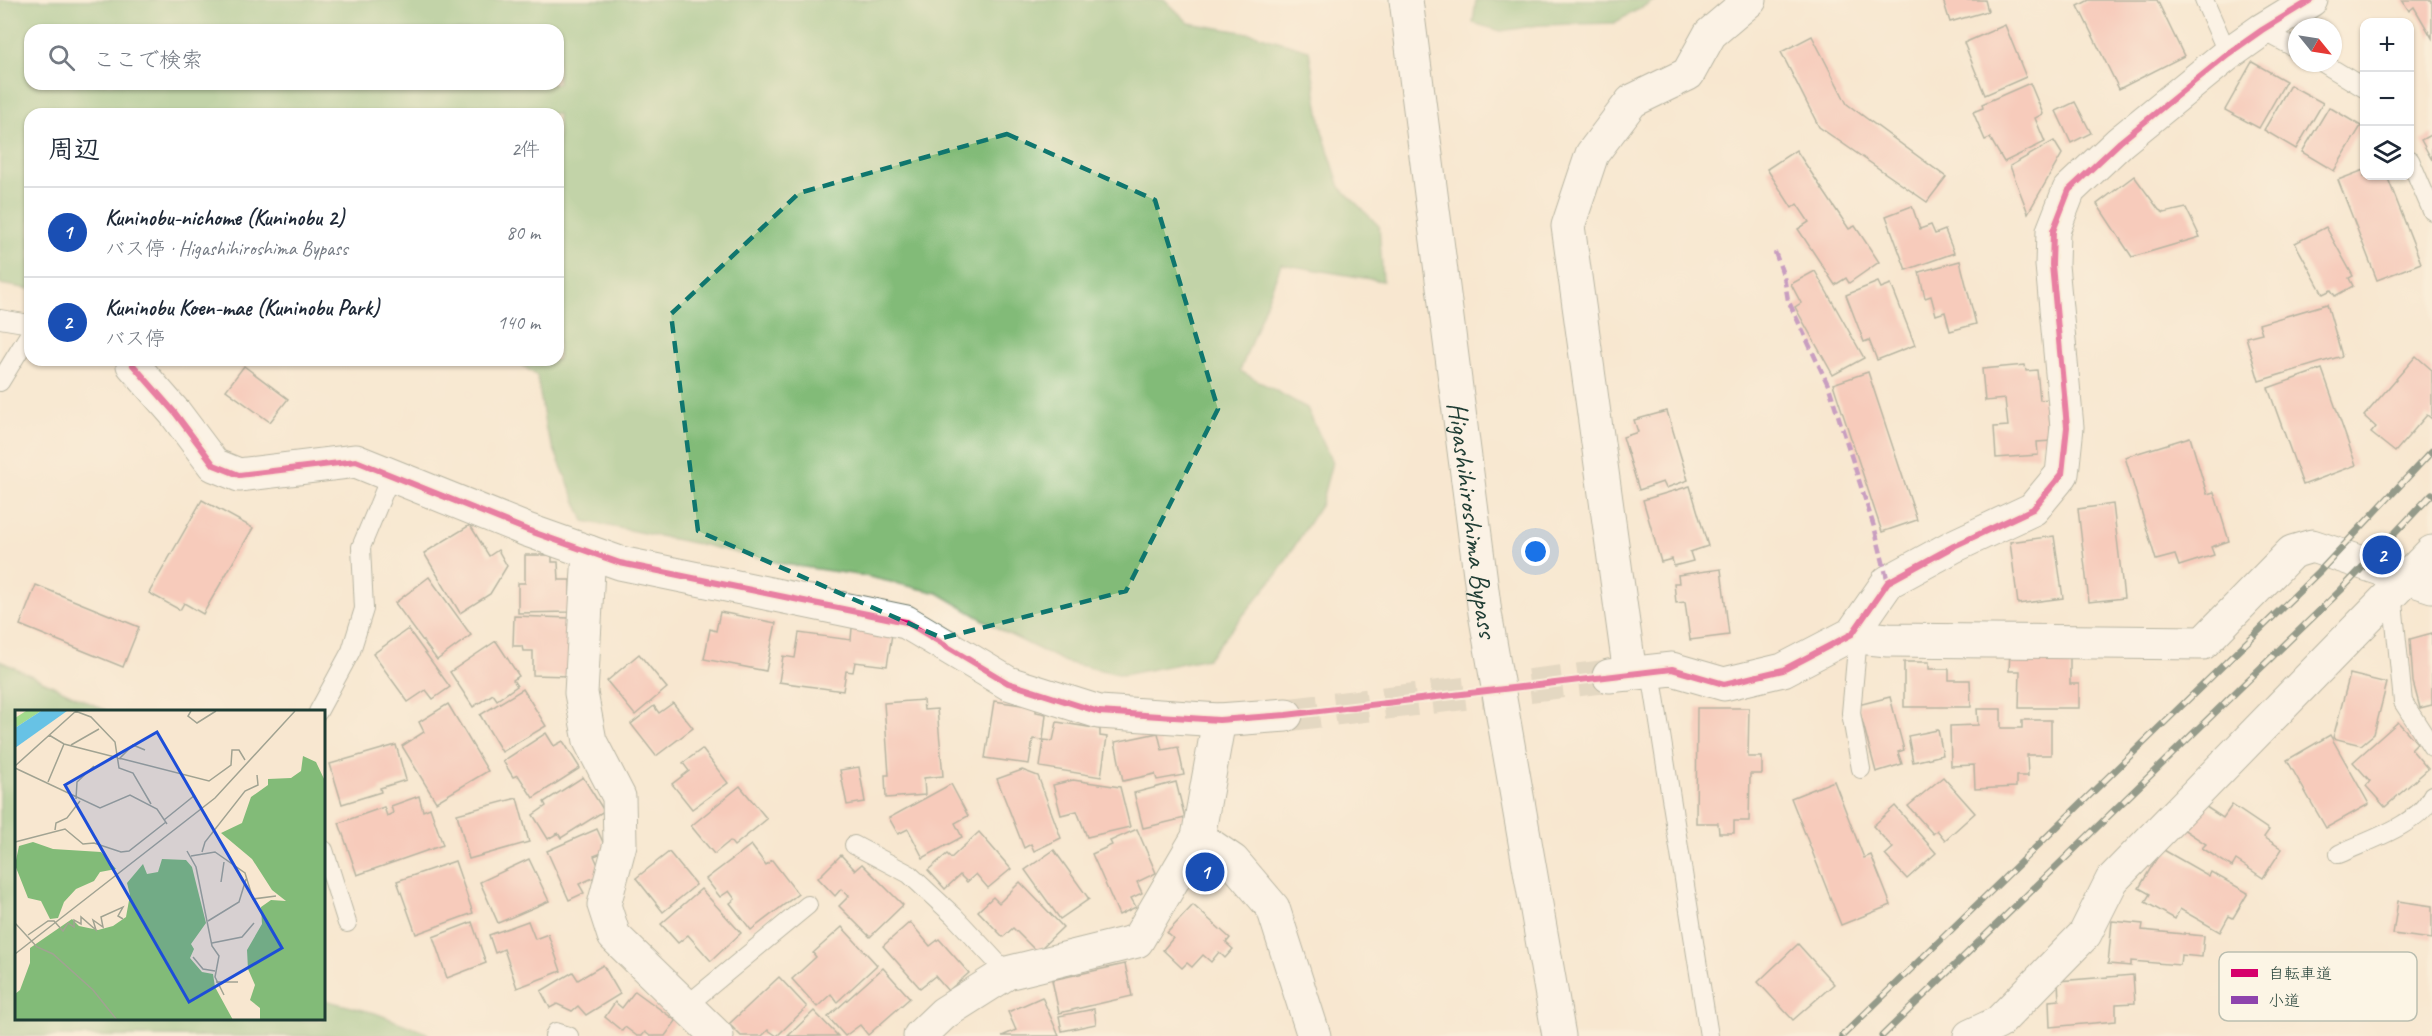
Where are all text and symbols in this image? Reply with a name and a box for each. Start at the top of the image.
north arrow [2288,18,2342,72]
map controls [2360,18,2414,180]
button: + [2360,18,2414,72]
search box [24,24,564,90]
icon: search [45,41,78,74]
text: ここで検索 [93,46,203,74]
button: − [2360,72,2414,126]
button: layers [2360,126,2414,180]
text: 周辺 [48,133,100,166]
text: 2件 [511,137,540,162]
text: Kuninobu-nichome (Kuninobu 2) [105,204,344,232]
text: 1 [63,220,72,245]
text: 80 m [506,220,540,245]
text: バス停 · Higashihiroshima Bypass [105,236,348,261]
text: Kuninobu Koen-mae (Kuninobu Park) [105,294,379,322]
text: 2 [63,310,72,335]
text: 140 m [497,310,540,335]
text: バス停 [105,326,165,351]
street label: Higashihiroshima Bypass [1440,400,1507,643]
pin: 2 [2362,532,2402,578]
your location [1521,537,1550,566]
inset map [15,710,326,1021]
pin: 1 [1186,850,1224,894]
legend [2219,952,2417,1021]
text: 自転車道 [2268,964,2332,984]
text: 小道 [2268,991,2300,1011]

